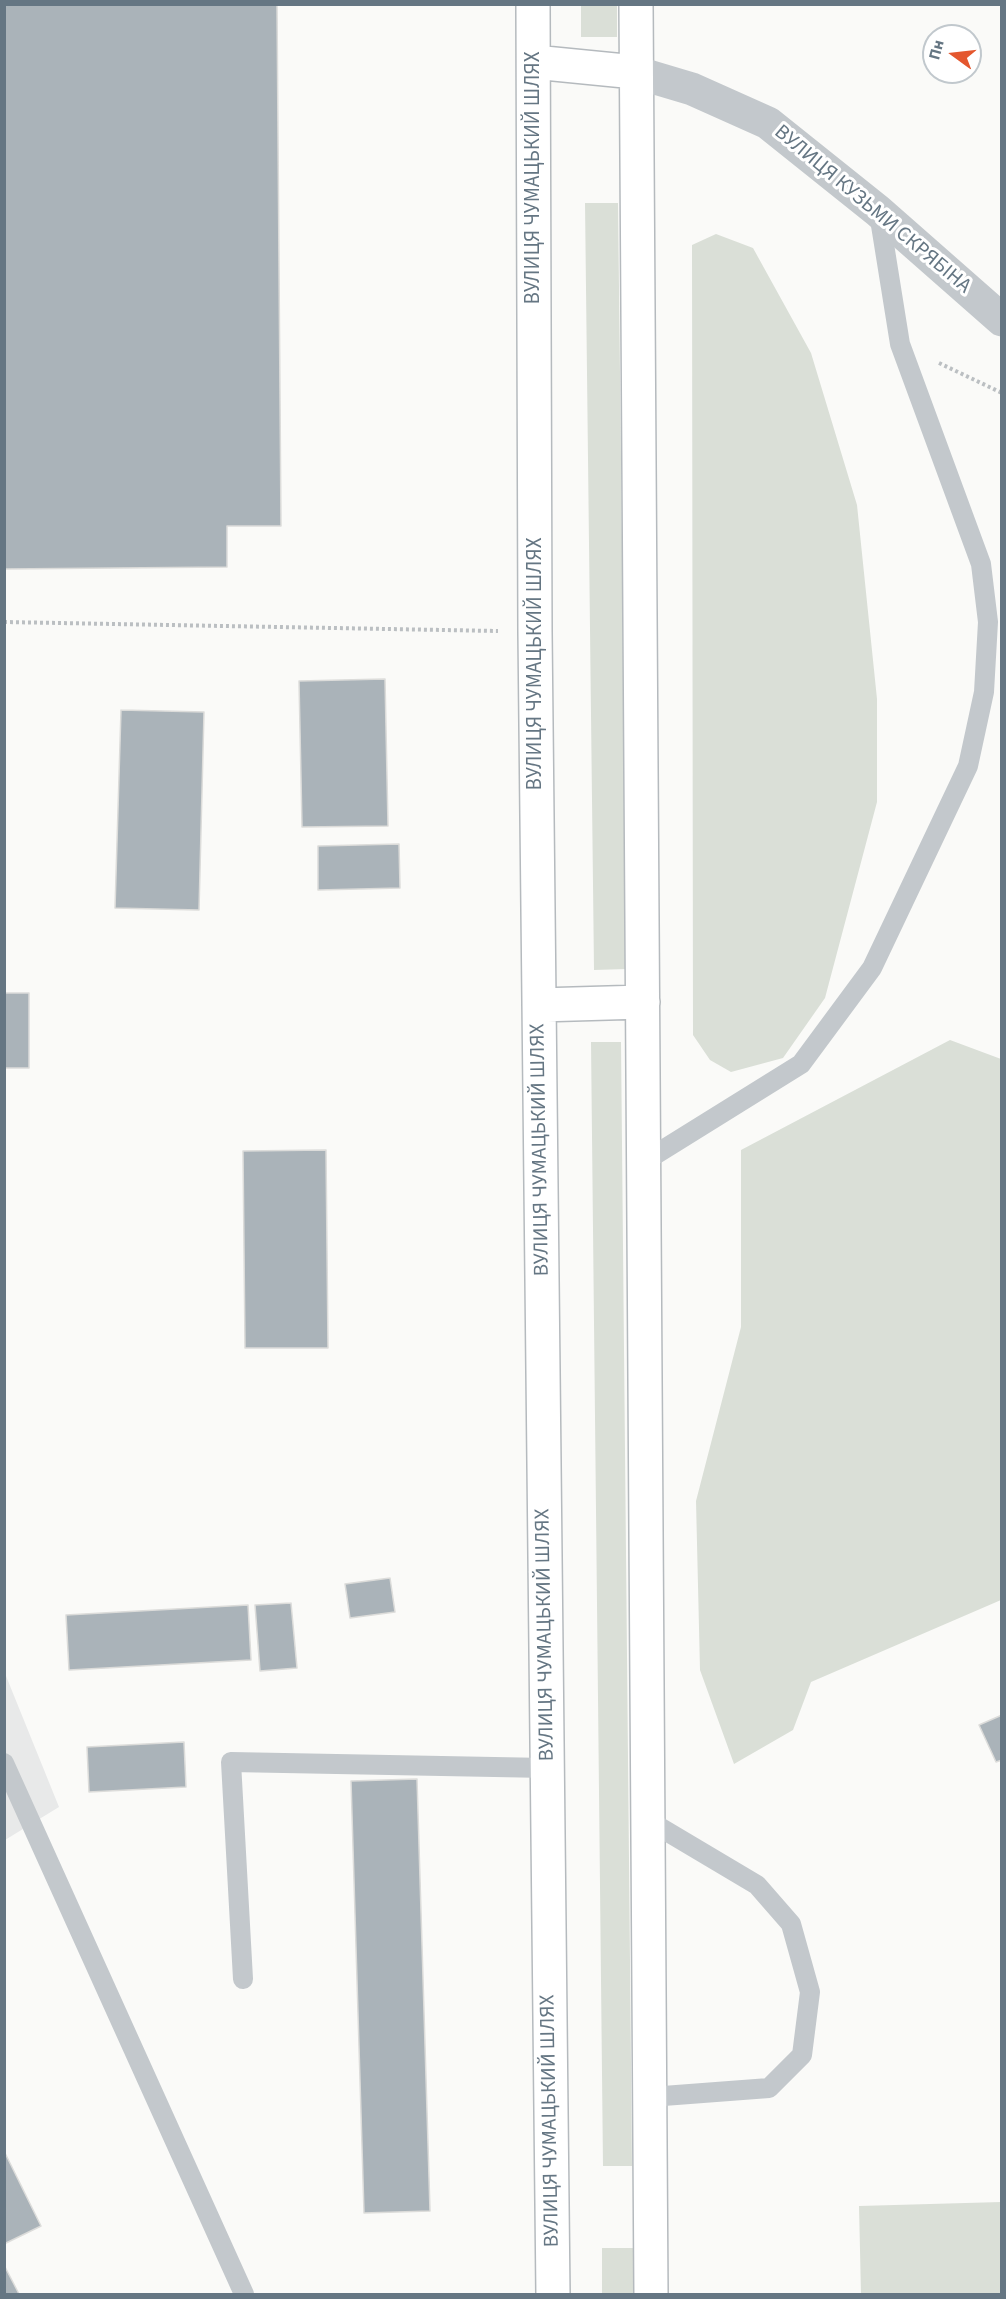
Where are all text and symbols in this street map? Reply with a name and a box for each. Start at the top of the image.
north arrow [922,24,982,84]
text: Пн [923,37,950,62]
street label: ВУЛИЦЯ ЧУМАЦЬКИЙ ШЛЯХ [521,52,547,304]
street label: ВУЛИЦЯ КУЗЬМИ СКРЯБІНА [768,120,976,300]
street label: ВУЛИЦЯ ЧУМАЦЬКИЙ ШЛЯХ [523,538,549,790]
street label: ВУЛИЦЯ ЧУМАЦЬКИЙ ШЛЯХ [526,1023,556,1277]
street label: ВУЛИЦЯ ЧУМАЦЬКИЙ ШЛЯХ [531,1508,561,1762]
street label: ВУЛИЦЯ ЧУМАЦЬКИЙ ШЛЯХ [536,1994,566,2248]

